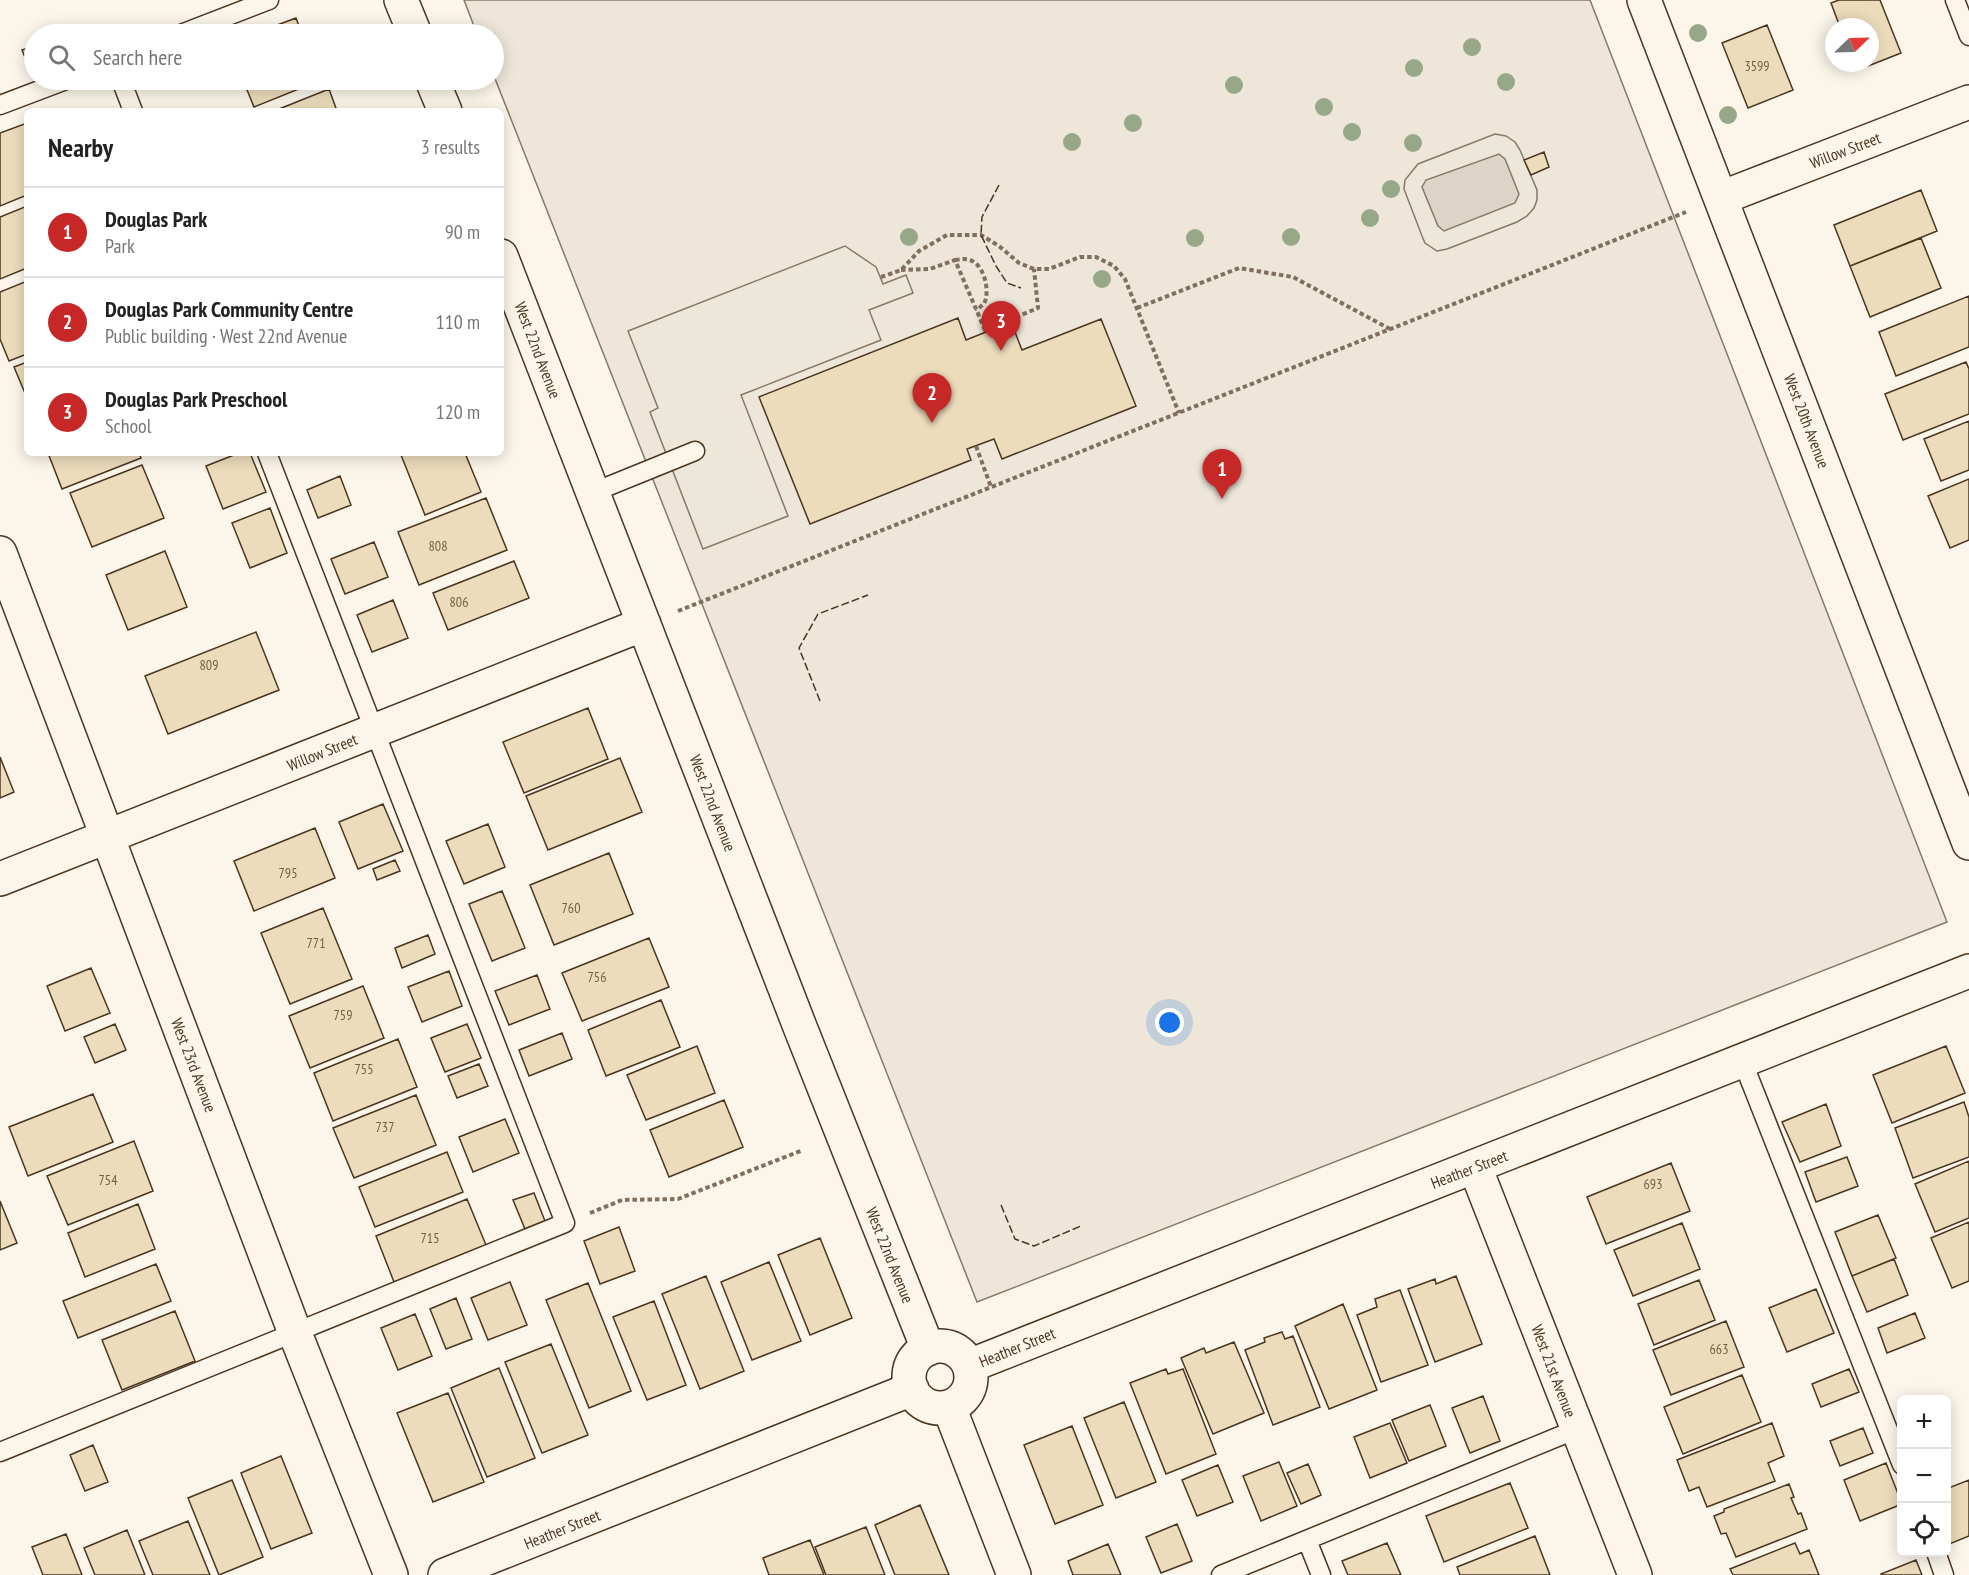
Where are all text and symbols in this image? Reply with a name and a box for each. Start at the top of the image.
north arrow [1825,18,1879,72]
search box [24,24,504,90]
icon: search [45,41,78,74]
text: Search here [93,43,182,71]
house number: 3599 [1744,57,1770,75]
street label: Willow Street [1807,127,1884,173]
text: Nearby [48,131,113,164]
text: 3 results [421,134,480,160]
text: Douglas Park [105,205,207,233]
text: 1 [63,219,72,245]
text: 90 m [445,219,480,245]
text: Park [105,233,135,259]
text: Douglas Park Community Centre [105,295,353,323]
street label: West 22nd Avenue [510,299,566,401]
pin: 3 [982,302,1020,351]
text: 2 [63,309,72,335]
text: 110 m [436,309,480,335]
text: Public building · West 22nd Avenue [105,323,347,349]
street label: West 20th Avenue [1780,371,1834,471]
pin: 2 [912,374,952,423]
text: Douglas Park Preschool [105,385,287,413]
text: 3 [63,399,72,425]
text: 120 m [436,399,480,425]
text: School [105,413,151,439]
pin: 1 [1202,450,1242,499]
house number: 808 [429,537,447,555]
house number: 806 [450,593,468,611]
house number: 809 [200,656,218,674]
street label: Willow Street [284,729,361,775]
street label: West 22nd Avenue [685,752,741,854]
house number: 795 [279,864,297,882]
house number: 760 [562,899,580,917]
house number: 771 [307,934,325,952]
house number: 756 [588,968,606,986]
house number: 759 [334,1006,352,1024]
your location [1155,1008,1184,1037]
street label: West 23rd Avenue [167,1015,221,1115]
house number: 755 [355,1060,373,1078]
house number: 737 [376,1118,394,1136]
street label: Heather Street [1428,1145,1511,1193]
house number: 754 [99,1171,118,1189]
house number: 693 [1644,1175,1662,1193]
street label: West 22nd Avenue [862,1204,918,1306]
house number: 715 [421,1229,439,1247]
street label: Heather Street [976,1322,1059,1371]
street label: West 21st Avenue [1527,1322,1581,1420]
house number: 663 [1710,1340,1728,1358]
map controls [1897,1395,1951,1557]
button: + [1897,1395,1951,1449]
button: − [1897,1449,1951,1503]
button: locate [1897,1503,1951,1557]
street label: Heather Street [521,1504,604,1553]

